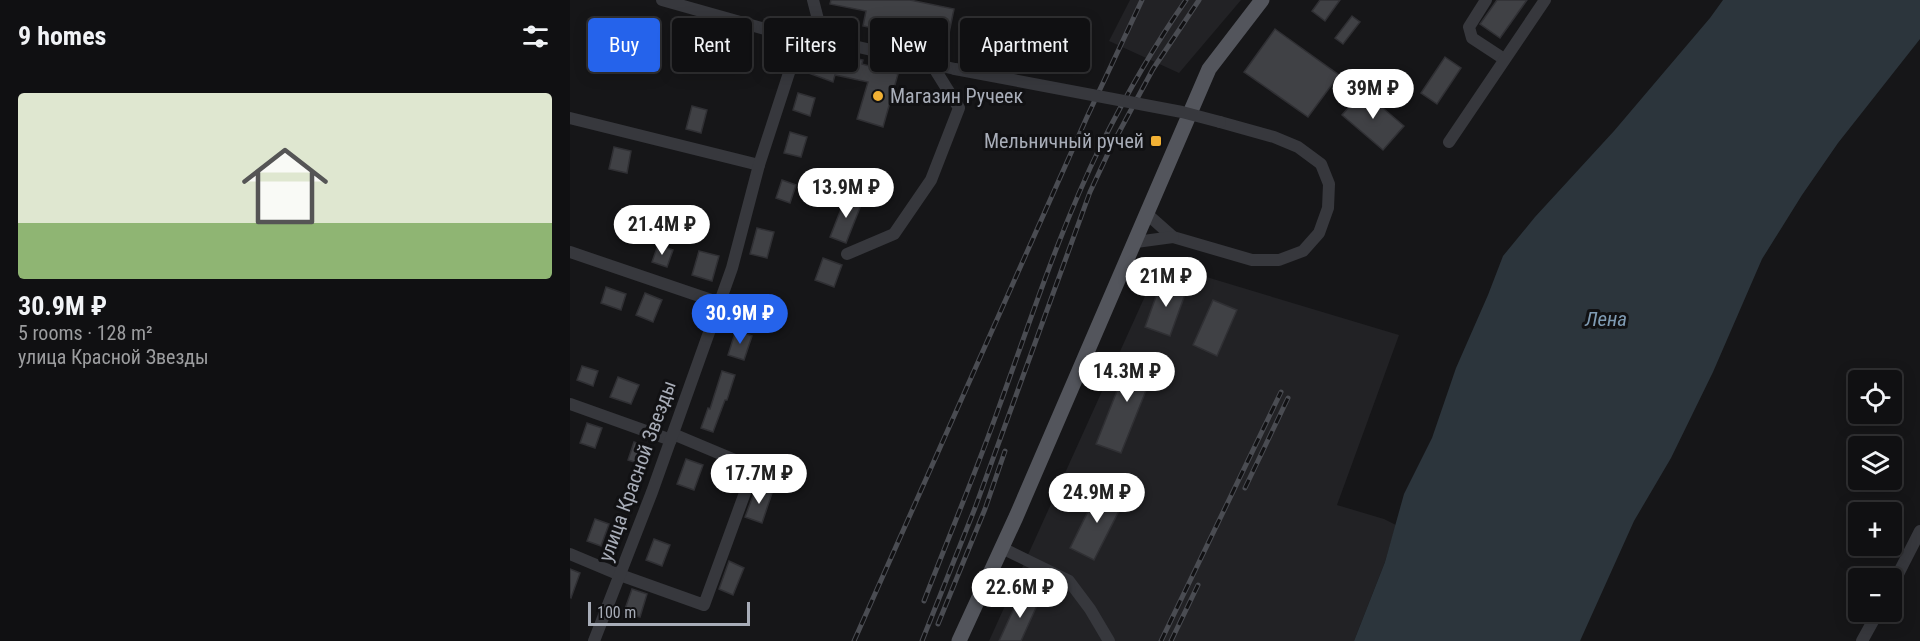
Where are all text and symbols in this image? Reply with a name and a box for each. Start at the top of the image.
chip: Buy [588,18,660,72]
chip: Rent [672,18,752,72]
chip: Filters [764,18,858,72]
chip: New [870,18,948,72]
chip: Apartment [960,18,1090,72]
icon: filters [519,20,552,53]
text: 9 homes [18,21,106,51]
pin: 39M ₽ [1331,69,1415,120]
text: 39M ₽ [1347,76,1399,100]
place label: Магазин Ручеек [890,84,1023,108]
marker: Магазин Ручеек [871,89,885,103]
place label: Мельничный ручей [984,129,1144,153]
icon: home [231,132,339,240]
marker: Мельничный ручей [1149,134,1163,148]
pin: 13.9M ₽ [791,168,901,219]
text: 13.9M ₽ [812,175,880,199]
pin: 21.4M ₽ [607,205,717,256]
text: 21.4M ₽ [628,212,696,236]
pin: 21M ₽ [1124,257,1208,308]
text: 21M ₽ [1140,264,1192,288]
text: 30.9M ₽ [18,291,107,321]
pin: 30.9M ₽ [685,294,795,345]
text: 30.9M ₽ [706,301,774,325]
water label: Лена [1584,307,1627,331]
text: 5 rooms · 128 m² [18,321,153,345]
text: улица Красной Звезды [18,345,209,369]
pin: 14.3M ₽ [1072,352,1182,403]
text: 14.3M ₽ [1093,359,1161,383]
map controls [1848,370,1902,622]
button: locate [1848,370,1902,424]
street label: улица Красной Звезды [593,377,681,565]
button: layers [1848,436,1902,490]
pin: 17.7M ₽ [704,454,814,505]
text: 17.7M ₽ [725,461,793,485]
pin: 24.9M ₽ [1042,473,1152,524]
text: 24.9M ₽ [1063,480,1131,504]
button: + [1848,502,1902,556]
pin: 22.6M ₽ [965,568,1075,619]
button: − [1848,568,1902,622]
text: 22.6M ₽ [986,575,1054,599]
scale bar [588,599,750,626]
text: 100 m [597,603,636,622]

